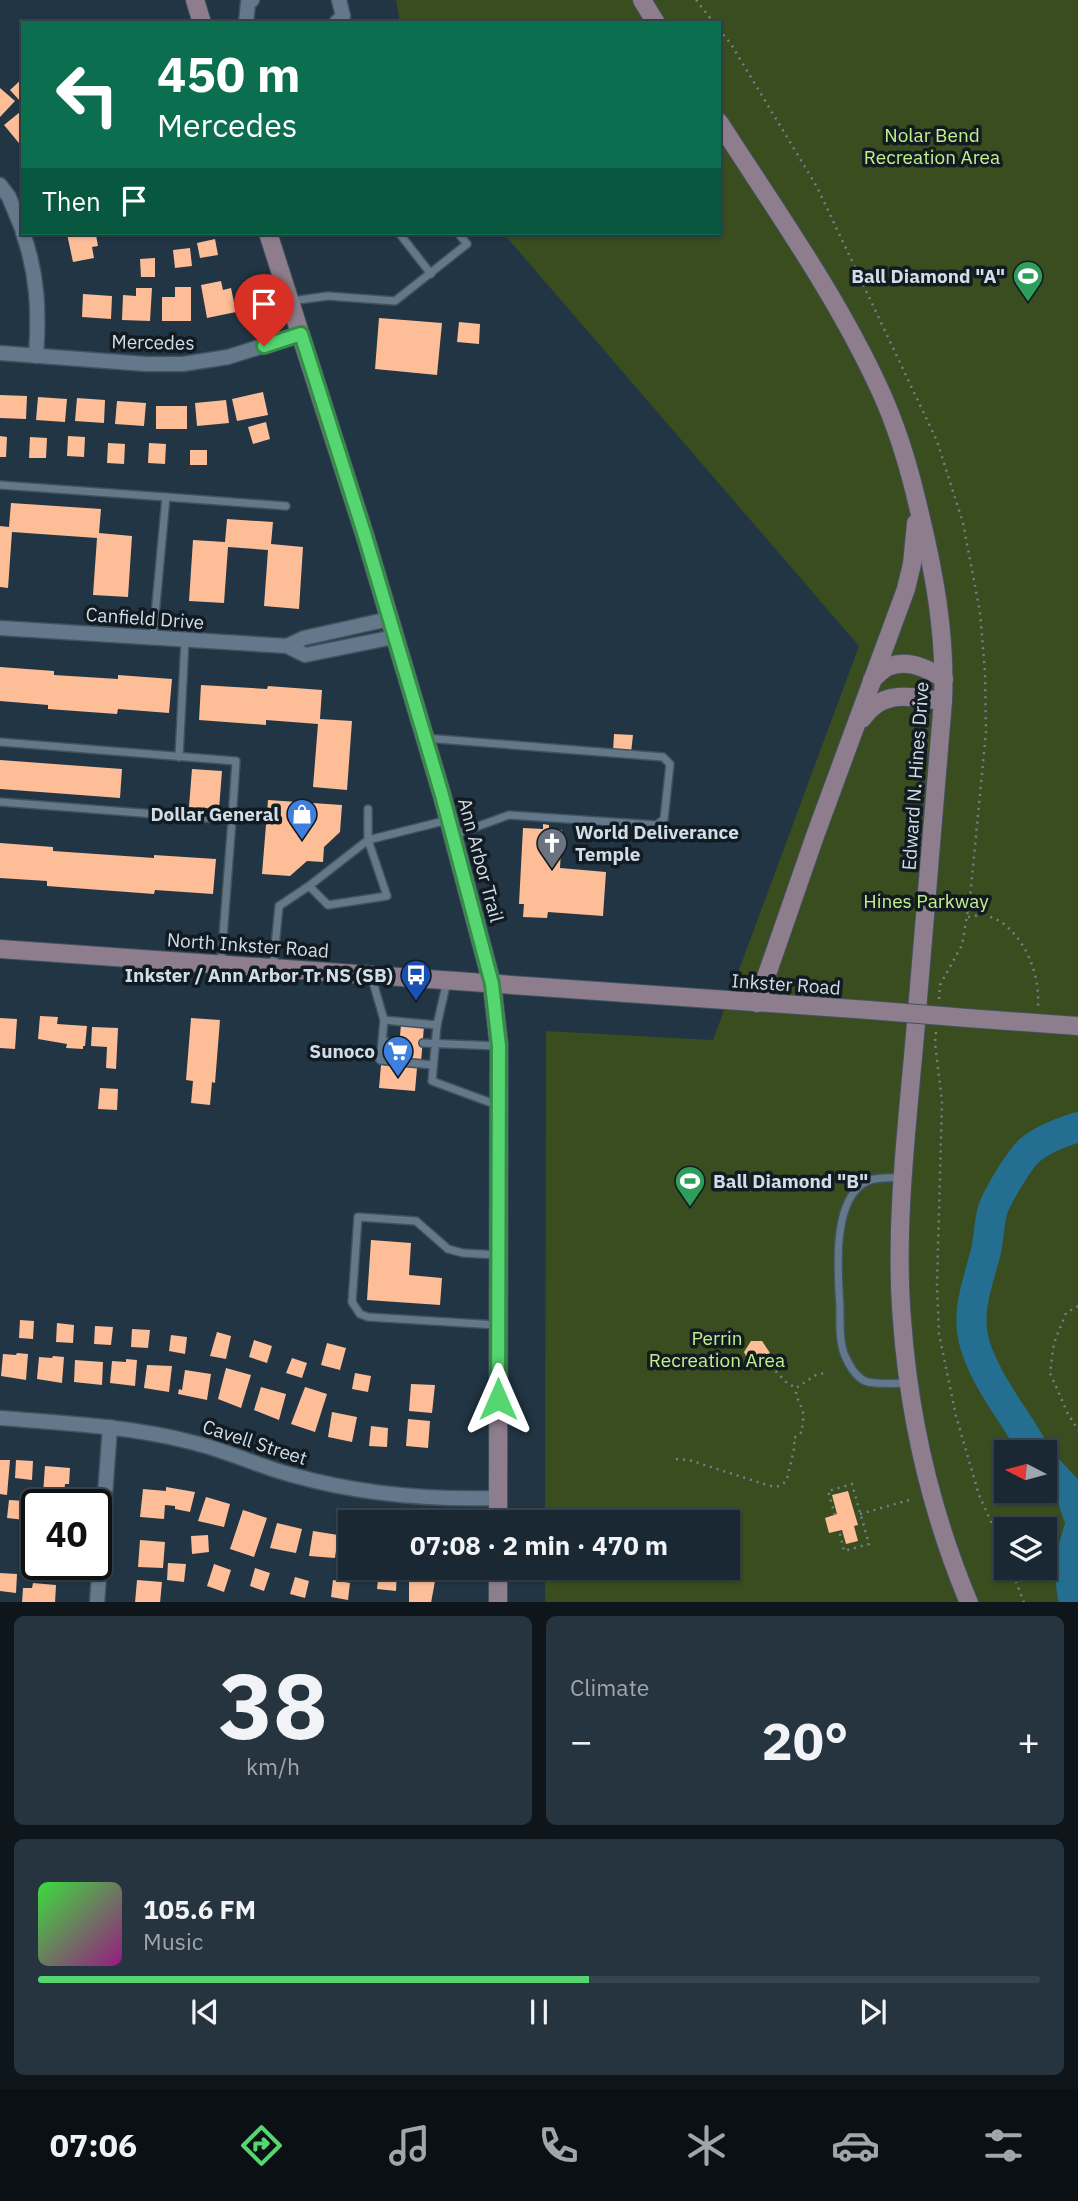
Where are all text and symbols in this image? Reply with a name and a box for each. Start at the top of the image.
text: 450 m [157,42,301,105]
icon: left [42,49,133,140]
text: Mercedes [157,104,297,146]
park label: Nolar Bend Recreation Area [864,123,1000,169]
icon: arrive [115,182,153,220]
text: Then [42,184,101,218]
sports icon: Ball Diamond "A" [1011,259,1045,303]
place label: Ball Diamond "A" [851,264,1005,288]
pin [234,274,294,346]
icon: arrive [245,285,283,323]
street label: Mercedes [111,329,195,355]
street label: Canfield Drive [85,602,205,634]
street label: Edward N. Hines Drive [896,681,934,871]
street label: Ann Arbor Trail [453,795,509,925]
shop icon: Dollar General [285,797,319,841]
place label: Dollar General [150,802,279,826]
place label: World Deliverance Temple [575,820,739,866]
church icon: World Deliverance Temple [535,826,569,870]
park label: Hines Parkway [863,889,989,913]
street label: North Inkster Road [166,927,330,963]
bus stop icon: Inkster / Ann Arbor Tr NS (SB) [399,958,433,1002]
place label: Inkster / Ann Arbor Tr NS (SB) [125,963,393,987]
street label: Inkster Road [731,968,841,1000]
supermarket icon: Sunoco [381,1034,415,1078]
place label: Sunoco [309,1039,375,1063]
sports icon: Ball Diamond "B" [673,1164,707,1208]
place label: Ball Diamond "B" [713,1169,868,1193]
park label: Perrin Recreation Area [649,1326,785,1372]
position arrow [461,1362,535,1436]
street label: Cavell Street [200,1414,310,1470]
north arrow [994,1440,1057,1503]
map controls [994,1440,1057,1580]
speed limit sign: 40 [21,1489,112,1580]
button: layers [994,1517,1057,1580]
text: 07:08 · 2 min · 470 m [410,1528,668,1562]
text: 38 [218,1646,328,1764]
text: Climate [570,1672,649,1702]
text: 20° [762,1707,848,1774]
text: − [570,1716,593,1765]
text: + [1017,1716,1040,1765]
text: km/h [246,1751,300,1781]
text: 105.6 FM [143,1892,256,1926]
text: Music [143,1926,203,1956]
icon: previous [186,1993,224,2031]
icon: pause [520,1993,558,2031]
icon: next [854,1993,892,2031]
icon: directions [237,2121,286,2170]
icon: music [385,2121,434,2170]
icon: phone [534,2121,583,2170]
icon: climate [682,2121,731,2170]
icon: car [831,2121,880,2170]
icon: filters [979,2121,1028,2170]
text: 07:06 [50,2124,137,2166]

